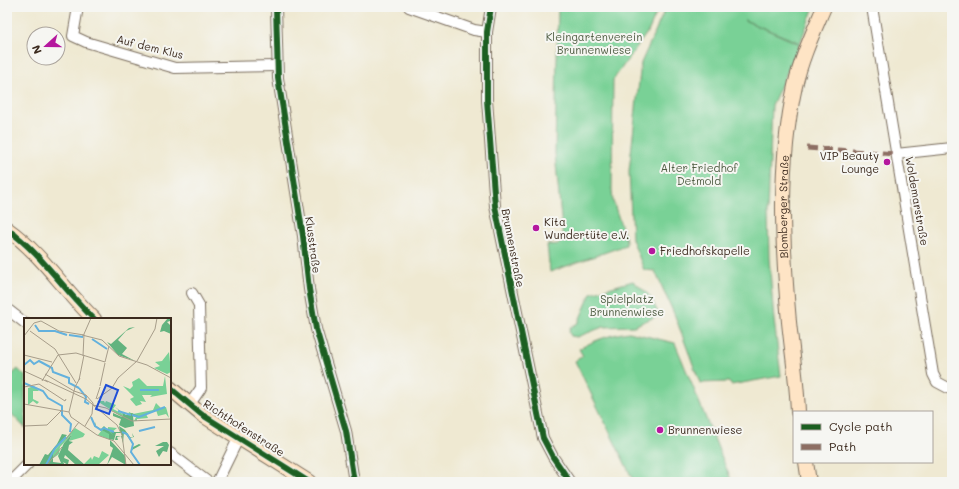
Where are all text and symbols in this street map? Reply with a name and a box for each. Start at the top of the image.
north arrow [26,26,66,66]
park label: Kleingartenverein Brunnenwiese [546,29,642,57]
street label: Auf dem Klus [115,31,185,62]
text: N [28,43,45,56]
place label: VIP Beauty Lounge [820,148,879,176]
street label: Blomberger Straße [775,154,792,259]
street label: Woldemarstraße [902,155,933,247]
marker: VIP Beauty Lounge [882,157,892,167]
park label: Alter Friedhof Detmold [661,160,738,188]
street label: Brunnenstraße [499,207,529,289]
place label: Kita Wundertüte e.V. [544,214,629,242]
street label: Klusstraße [302,216,325,274]
marker: Kita Wundertüte e.V. [531,223,541,233]
place label: Friedhofskapelle [660,243,750,258]
marker: Friedhofskapelle [647,246,657,256]
park label: Spielplatz Brunnenwiese [590,291,664,319]
inset map [24,318,171,465]
street label: Richthofenstraße [201,396,288,460]
legend [793,411,933,463]
text: Cycle path [829,418,892,434]
place label: Brunnenwiese [668,422,743,437]
marker: Brunnenwiese [655,425,665,435]
text: Path [829,438,856,454]

